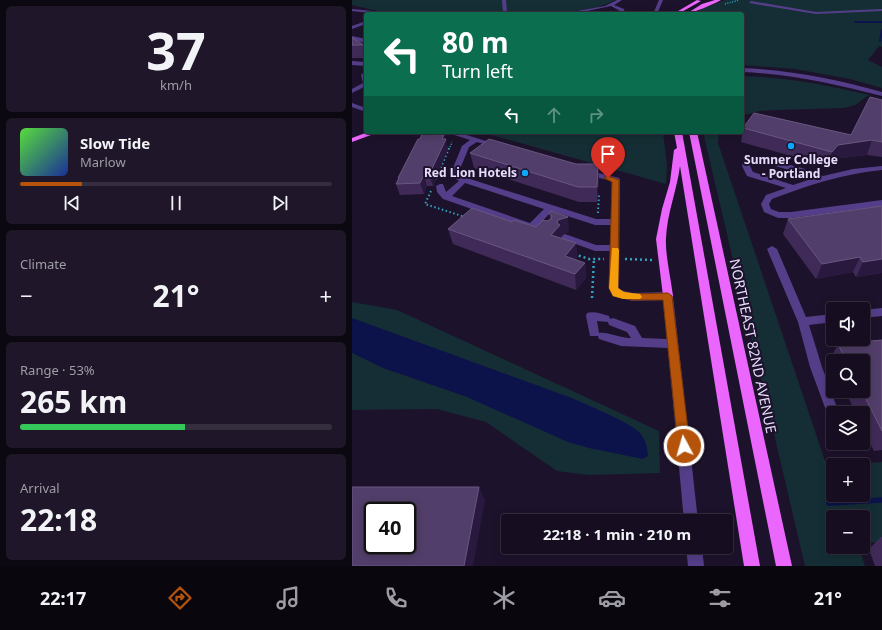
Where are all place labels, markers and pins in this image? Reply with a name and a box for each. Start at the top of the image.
pin [591,137,625,178]
marker: Sumner College - Portland [786,141,796,151]
place label: Sumner College - Portland [744,151,838,182]
place label: Red Lion Hotels [424,164,517,181]
marker: Red Lion Hotels [520,168,530,178]

